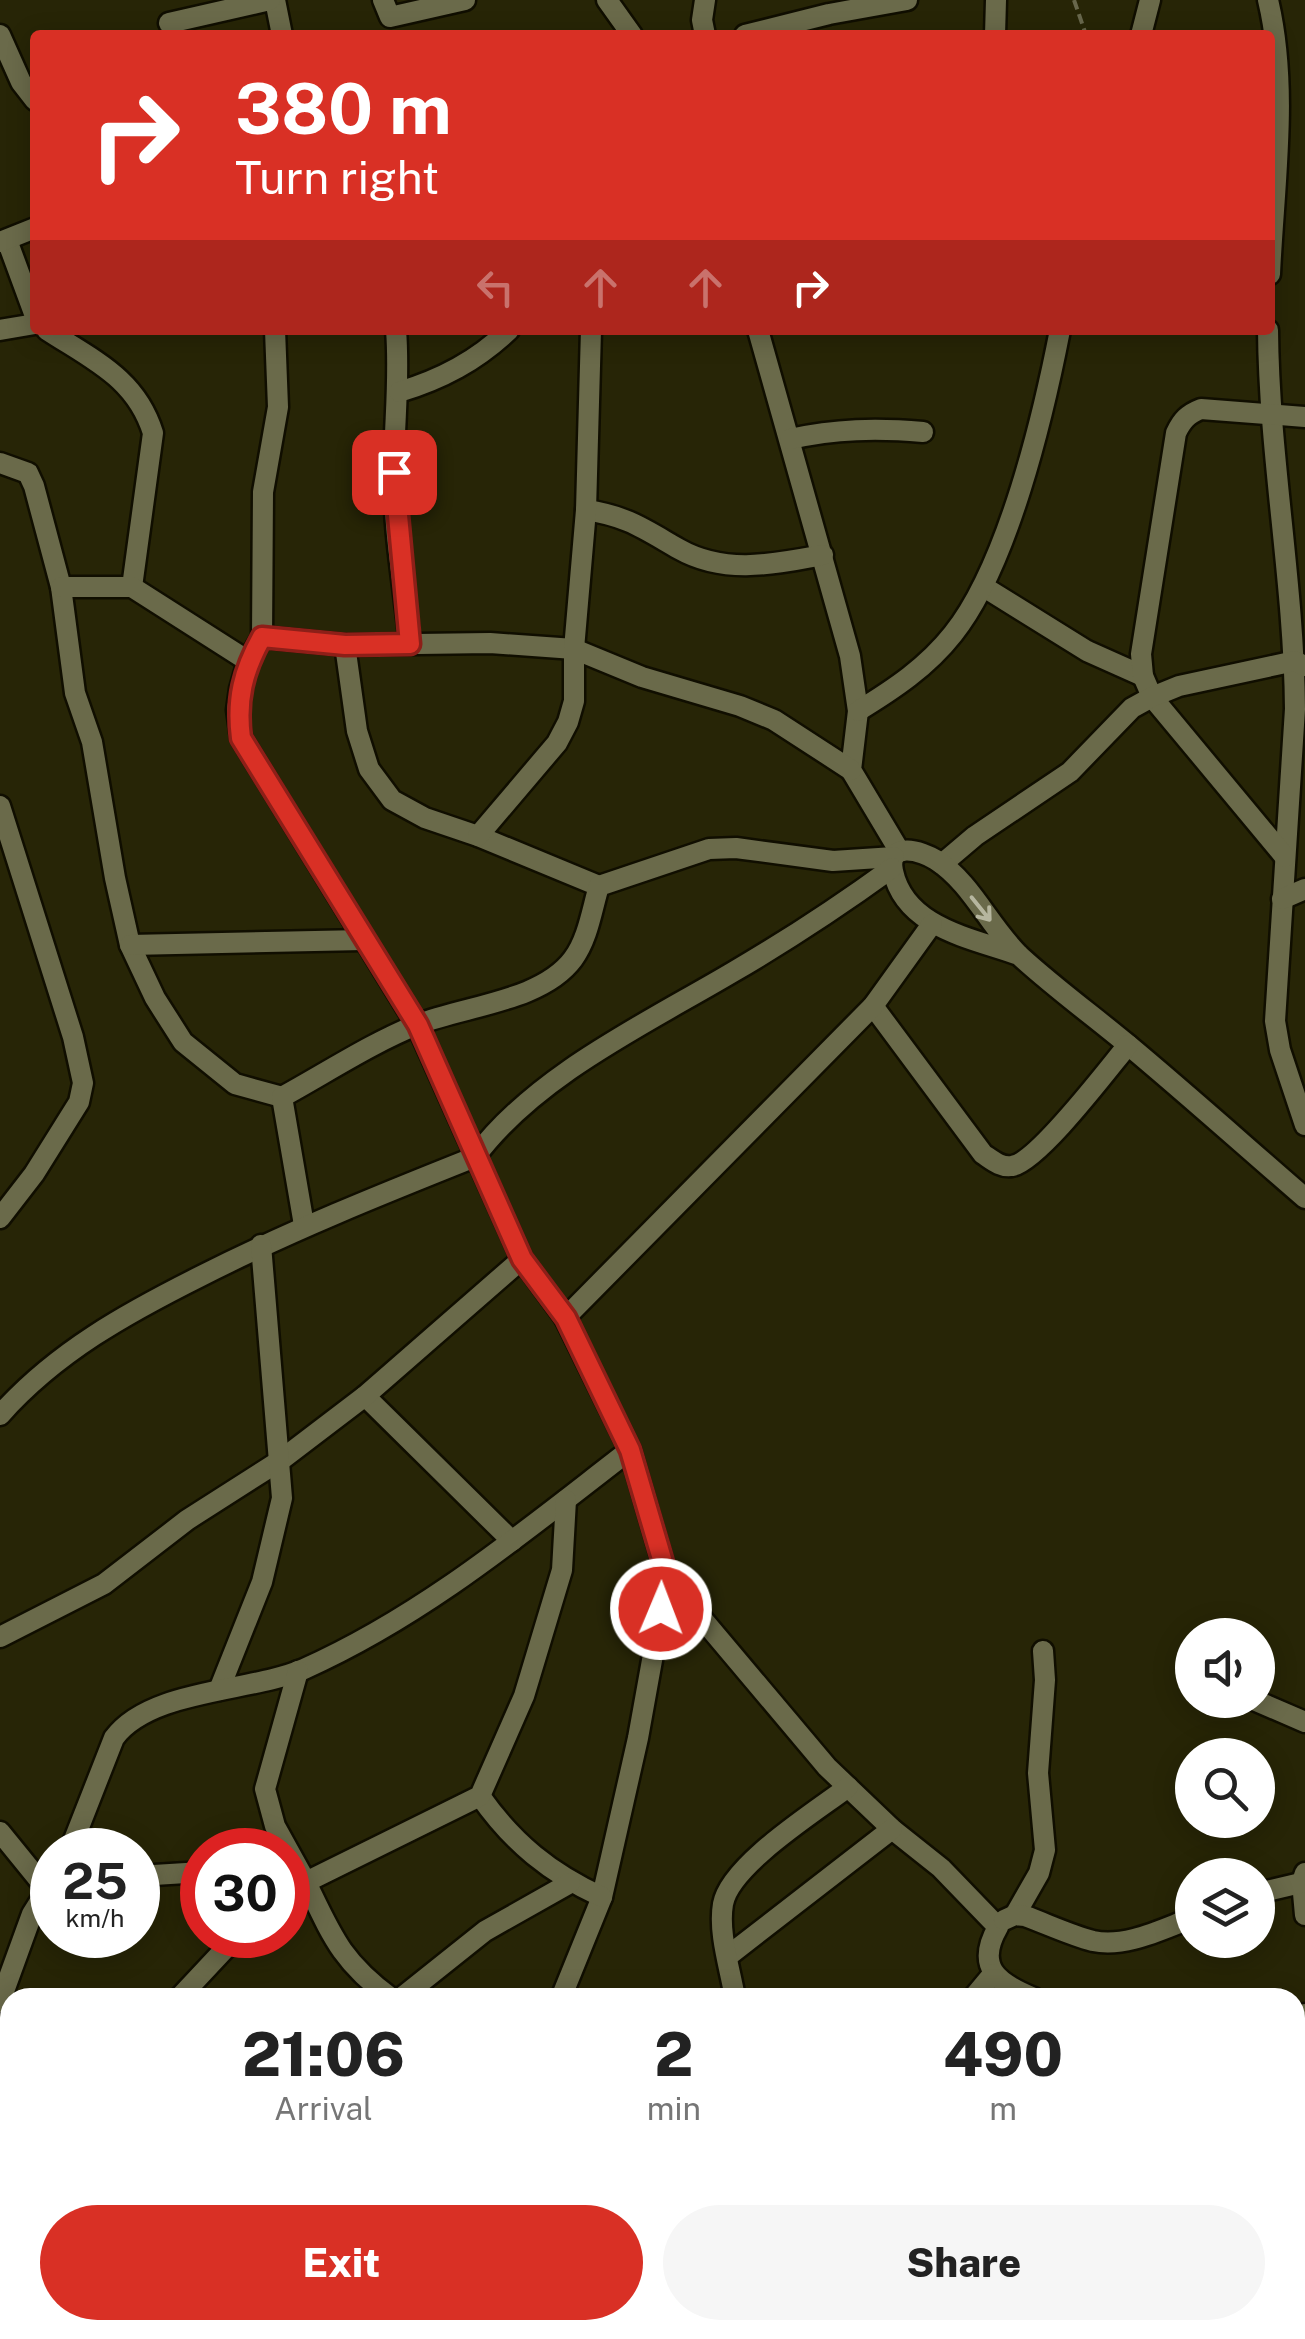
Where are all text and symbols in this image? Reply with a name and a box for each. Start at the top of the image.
text: 380 m [235,67,452,150]
icon: right [70,70,200,200]
text: Turn right [235,151,439,204]
icon: left [468,260,523,315]
icon: ahead [573,260,628,315]
icon: ahead [678,260,733,315]
icon: right [783,260,838,315]
pin [352,430,437,515]
icon: arrive [367,445,422,500]
one-way arrow [970,895,992,921]
position arrow [609,1557,713,1661]
map controls [1175,1618,1275,1958]
button: sound [1175,1618,1275,1718]
button: search [1175,1738,1275,1838]
speed limit sign: 30 [180,1828,310,1958]
text: 25 [62,1851,128,1910]
button: layers [1175,1858,1275,1958]
text: km/h [66,1903,124,1933]
text: 21:06 [242,2019,405,2090]
text: 2 [654,2019,694,2090]
text: 490 [943,2019,1063,2090]
text: Arrival [274,2090,373,2127]
text: min [647,2090,701,2127]
text: m [989,2090,1017,2127]
button: Exit [40,2205,643,2320]
button: Share [663,2205,1265,2320]

